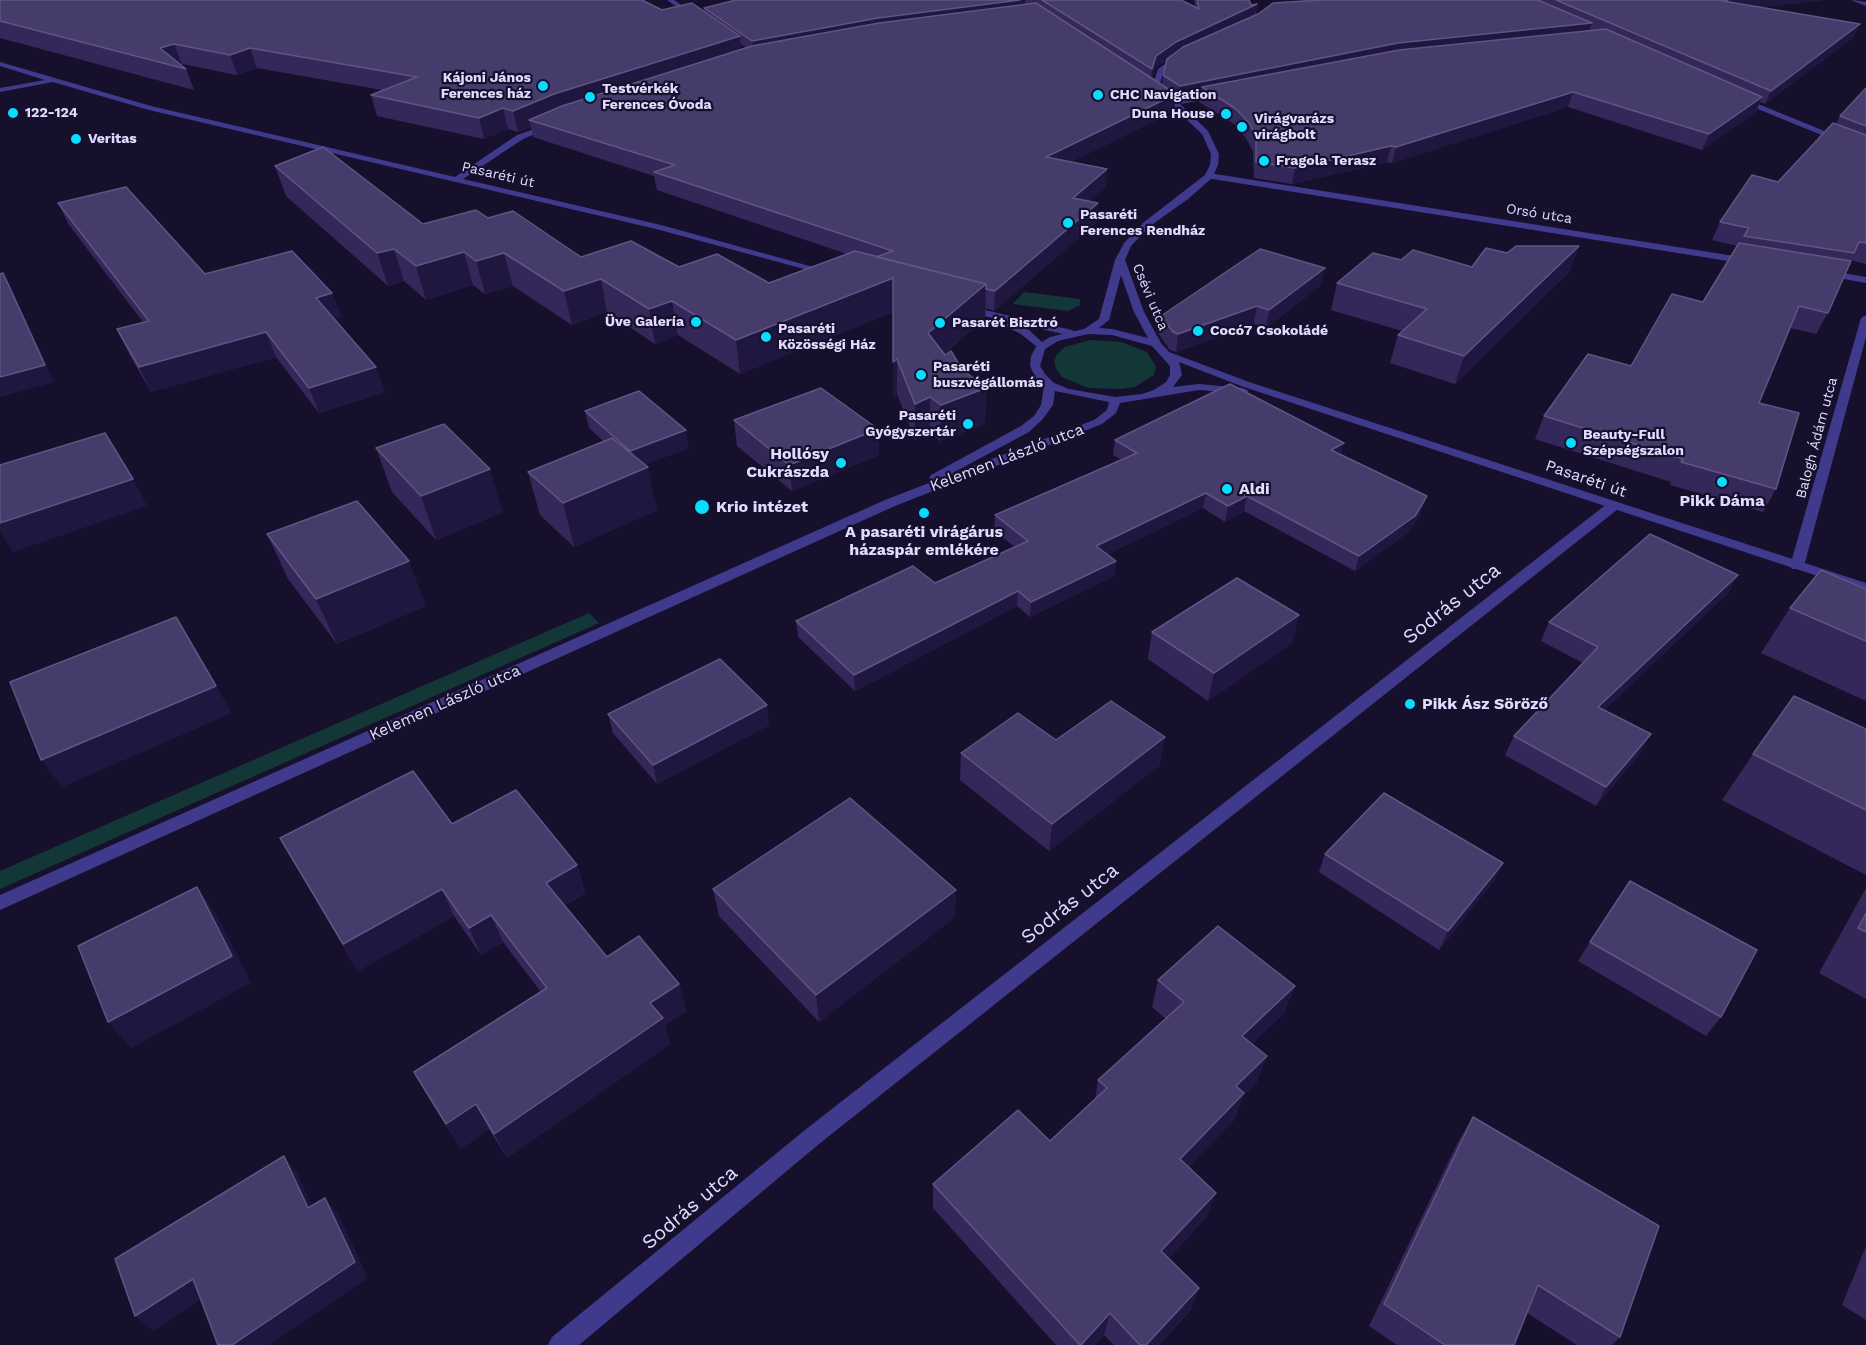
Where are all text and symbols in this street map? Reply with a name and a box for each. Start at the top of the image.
place label: Kájoni János Ferences ház [441,70,531,102]
marker: Kájoni János Ferences ház [536,79,550,93]
place label: Testvérkék Ferences Óvoda [602,81,712,114]
place label: CHC Navigation [1110,87,1216,103]
marker: CHC Navigation [1091,88,1105,102]
marker: Testvérkék Ferences Óvoda [583,90,597,104]
place label: 122-124 [25,105,78,121]
marker: 122-124 [6,106,20,120]
place label: Duna House [1132,106,1214,122]
marker: Duna House [1219,107,1233,121]
place label: Virágvarázs virágbolt [1254,111,1334,144]
marker: Virágvarázs virágbolt [1235,120,1249,134]
place label: Veritas [88,131,137,147]
marker: Veritas [69,132,83,146]
place label: Fragola Terasz [1276,153,1376,169]
marker: Fragola Terasz [1257,154,1271,168]
street label: Pasaréti út [460,158,536,192]
street label: Orsó utca [1505,200,1573,228]
place label: Pasaréti Ferences Rendház [1080,207,1205,240]
marker: Pasaréti Ferences Rendház [1061,216,1075,230]
street label: Csévi utca [1128,261,1172,333]
place label: Üve Galería [605,314,684,330]
marker: Üve Galería [689,315,703,329]
place label: Pasarét Bisztró [952,315,1058,331]
marker: Pasarét Bisztró [933,316,947,330]
place label: Pasaréti Közösségi Ház [778,321,876,354]
place label: Cocó7 Csokoládé [1210,323,1328,339]
marker: Cocó7 Csokoládé [1191,324,1205,338]
marker: Pasaréti Közösségi Ház [759,330,773,344]
place label: Pasaréti buszvégállomás [933,359,1043,392]
marker: Pasaréti buszvégállomás [914,368,928,382]
street label: Balogh Ádám utca [1793,376,1841,500]
place label: Pasaréti Gyógyszertár [865,408,956,440]
marker: Pasaréti Gyógyszertár [961,417,975,431]
street label: Kelemen László utca [927,420,1087,496]
place label: Beauty-Full Szépségszalon [1583,427,1684,460]
marker: Beauty-Full Szépségszalon [1564,436,1578,450]
place label: Hollósy Cukrászda [746,444,829,482]
marker: Hollósy Cukrászda [834,456,848,470]
street label: Pasaréti út [1543,456,1629,502]
marker: Pikk Dáma [1715,475,1729,489]
place label: Aldi [1239,479,1270,499]
marker: Aldi [1220,482,1234,496]
place label: Pikk Dáma [1680,491,1764,511]
place label: Krio intézet [716,497,808,517]
marker: Krio intézet [693,498,711,516]
marker: A pasaréti virágárus házaspár emlékére [917,506,931,520]
place label: A pasaréti virágárus házaspár emlékére [845,522,1003,560]
street label: Sodrás utca [1398,558,1506,650]
street label: Kelemen László utca [367,661,523,745]
place label: Pikk Ász Söröző [1422,694,1548,714]
marker: Pikk Ász Söröző [1403,697,1417,711]
street label: Sodrás utca [1016,858,1124,950]
street label: Sodrás utca [637,1161,743,1255]

